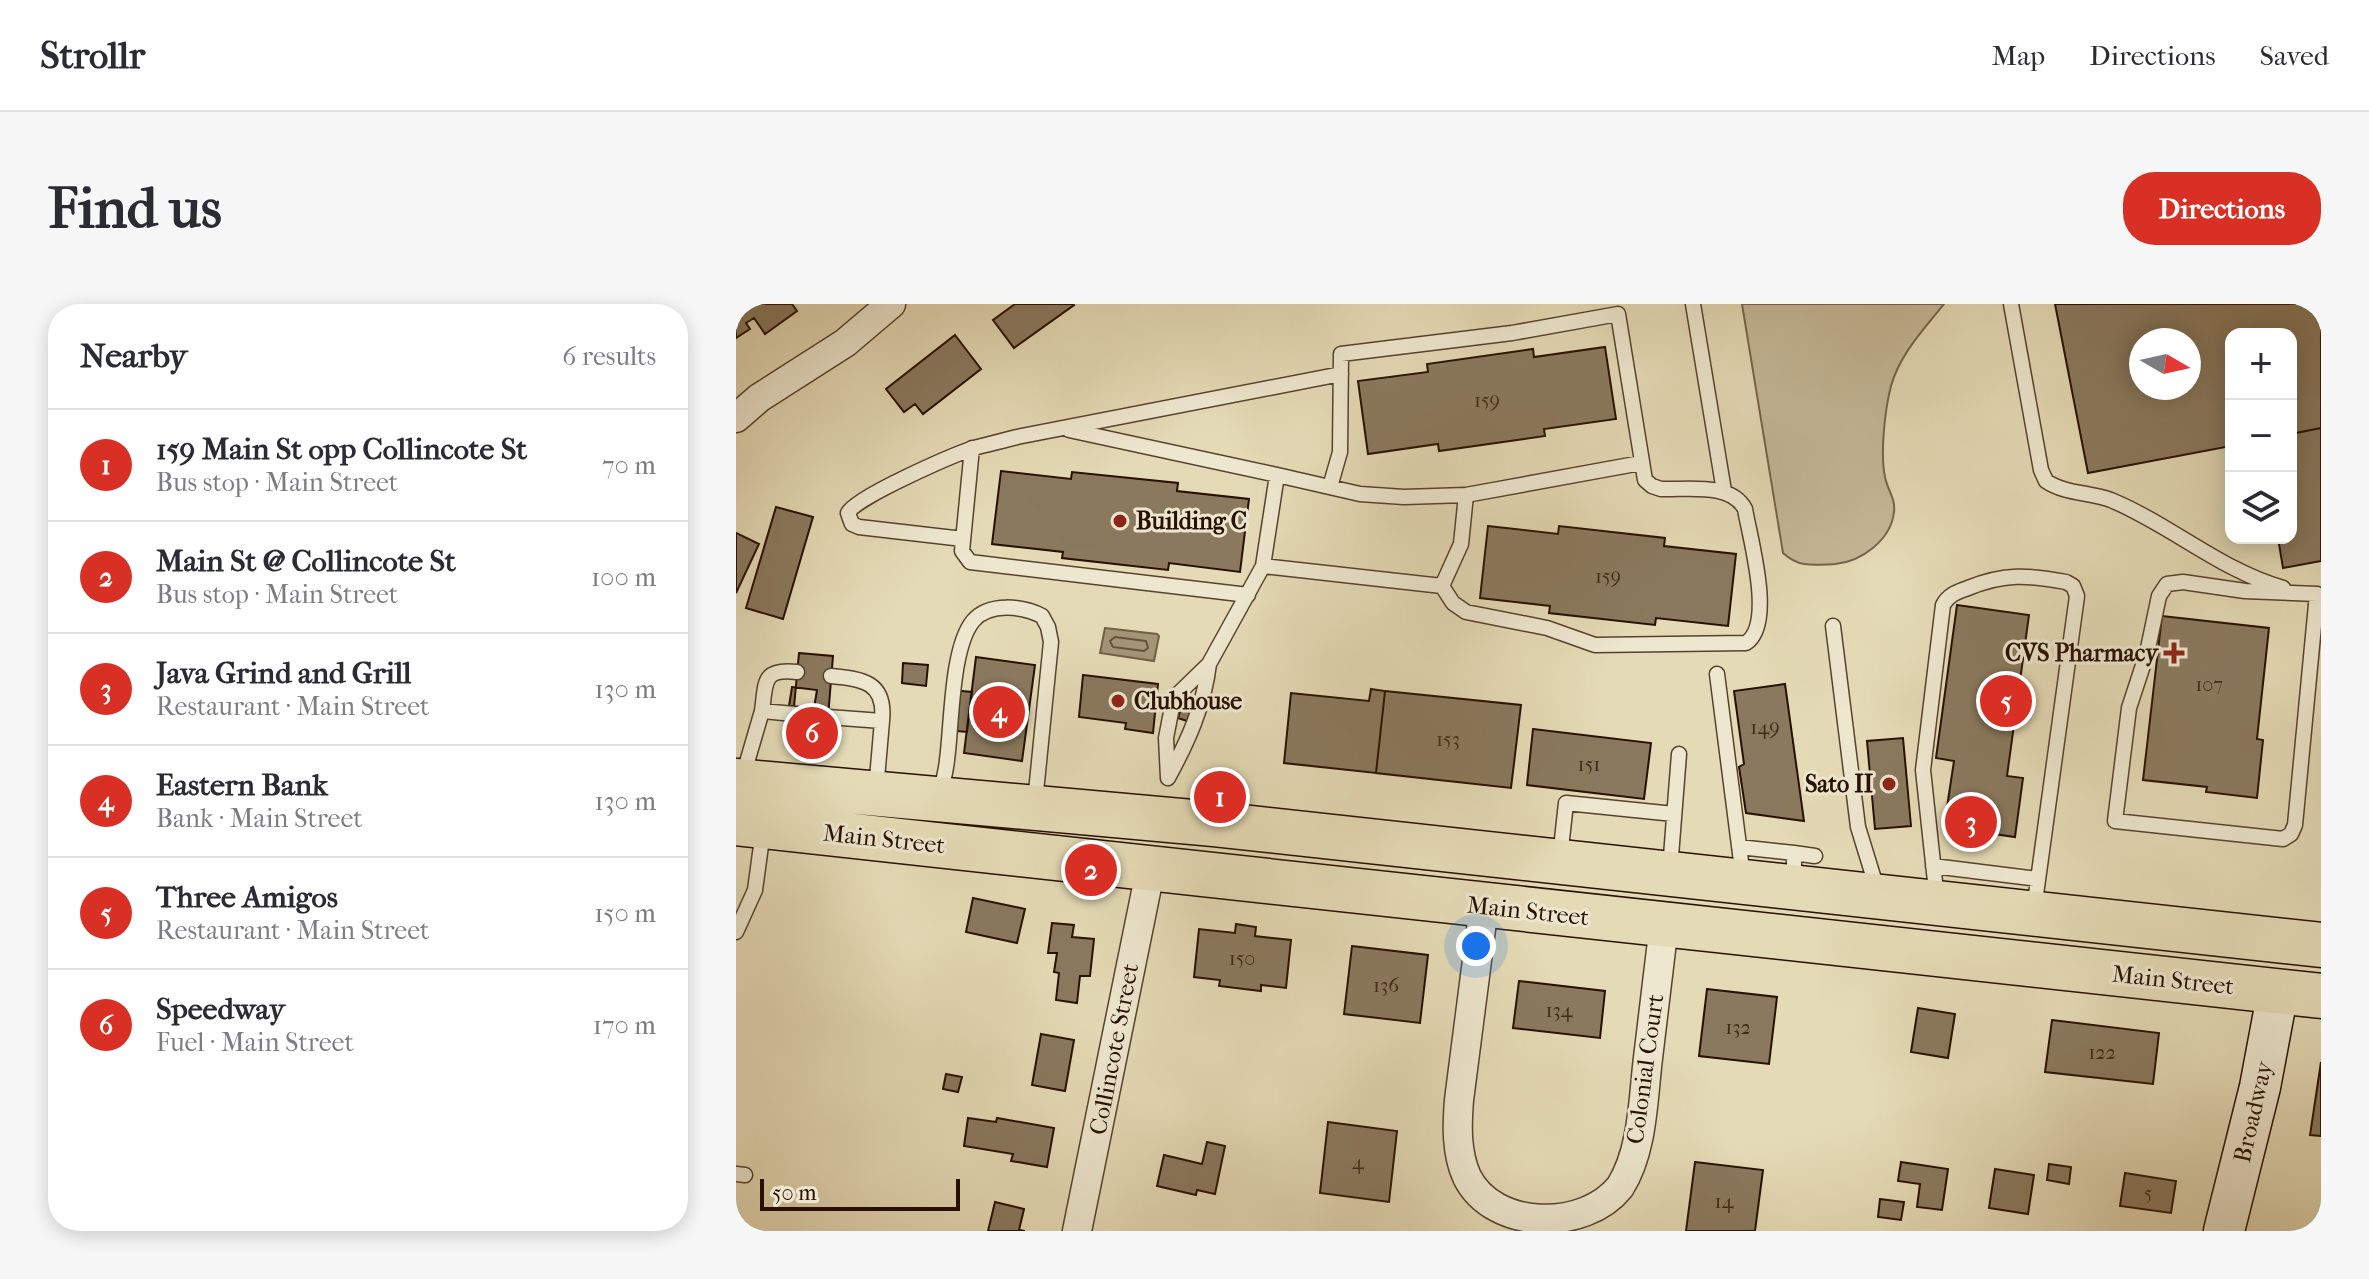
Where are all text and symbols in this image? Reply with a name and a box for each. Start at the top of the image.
text: Strollr [40,33,145,78]
text: Map [1992,39,2045,72]
text: Directions [2089,39,2216,72]
text: Saved [2260,39,2329,72]
button: Directions [2123,172,2321,245]
text: Find us [48,176,222,241]
north arrow [2129,328,2201,400]
map controls [2225,328,2297,544]
button: + [2225,328,2297,400]
text: Nearby [80,336,187,376]
text: 6 results [562,341,656,372]
house number: 159 [1474,389,1500,412]
button: − [2225,400,2297,472]
text: 159 Main St opp Collincote St [156,432,527,467]
text: 1 [101,450,111,481]
text: 70 m [602,450,656,481]
text: Bus stop · Main Street [156,467,398,498]
button: layers [2225,472,2297,544]
place label: Building C [1136,507,1247,535]
marker: Building C [1111,512,1129,530]
text: Main St @ Collincote St [156,544,456,579]
text: 2 [99,562,113,593]
text: 100 m [591,562,656,593]
house number: 159 [1595,565,1621,588]
text: Bus stop · Main Street [156,579,398,610]
place label: CVS Pharmacy [2005,639,2159,667]
marker: CVS Pharmacy [2165,644,2183,662]
text: Java Grind and Grill [156,656,411,691]
pin: 5 [1980,671,2032,731]
house number: 107 [2195,673,2223,696]
text: 3 [101,674,111,705]
text: 130 m [595,674,656,705]
pin: 4 [973,682,1025,742]
place label: Clubhouse [1134,687,1242,715]
text: Restaurant · Main Street [156,691,429,722]
marker: Clubhouse [1109,692,1127,710]
pin: 6 [786,703,838,763]
house number: 149 [1750,716,1780,739]
house number: 153 [1436,728,1460,751]
house number: 151 [1578,753,1600,776]
pin: 1 [1194,767,1246,827]
text: Eastern Bank [156,768,328,803]
place label: Sato II [1805,770,1874,798]
marker: Sato II [1880,775,1898,793]
text: 4 [98,786,114,817]
text: 130 m [595,786,656,817]
pin: 3 [1945,792,1997,852]
text: Bank · Main Street [156,803,363,834]
street label: Main Street [822,819,947,859]
pin: 2 [1065,840,1117,900]
text: Three Amigos [156,880,338,915]
street label: Main Street [1466,891,1591,931]
text: 5 [100,898,112,929]
text: 150 m [594,898,656,929]
text: Restaurant · Main Street [156,915,429,946]
your location [1456,926,1496,966]
house number: 150 [1229,947,1255,970]
street label: Main Street [2111,960,2236,1000]
street label: Collincote Street [1084,961,1144,1137]
house number: 136 [1373,974,1399,997]
text: Speedway [156,992,285,1027]
street label: Colonial Court [1621,992,1669,1146]
house number: 134 [1545,999,1574,1022]
text: 6 [99,1010,113,1041]
text: 170 m [593,1010,656,1041]
house number: 132 [1725,1016,1751,1039]
text: Fuel · Main Street [156,1027,354,1058]
house number: 122 [2088,1041,2116,1064]
street label: Broadway [2228,1058,2278,1165]
house number: 4 [1352,1151,1365,1174]
scale bar [760,1175,960,1211]
text: 50 m [772,1180,817,1206]
house number: 5 [2144,1182,2152,1205]
house number: 14 [1715,1190,1735,1213]

